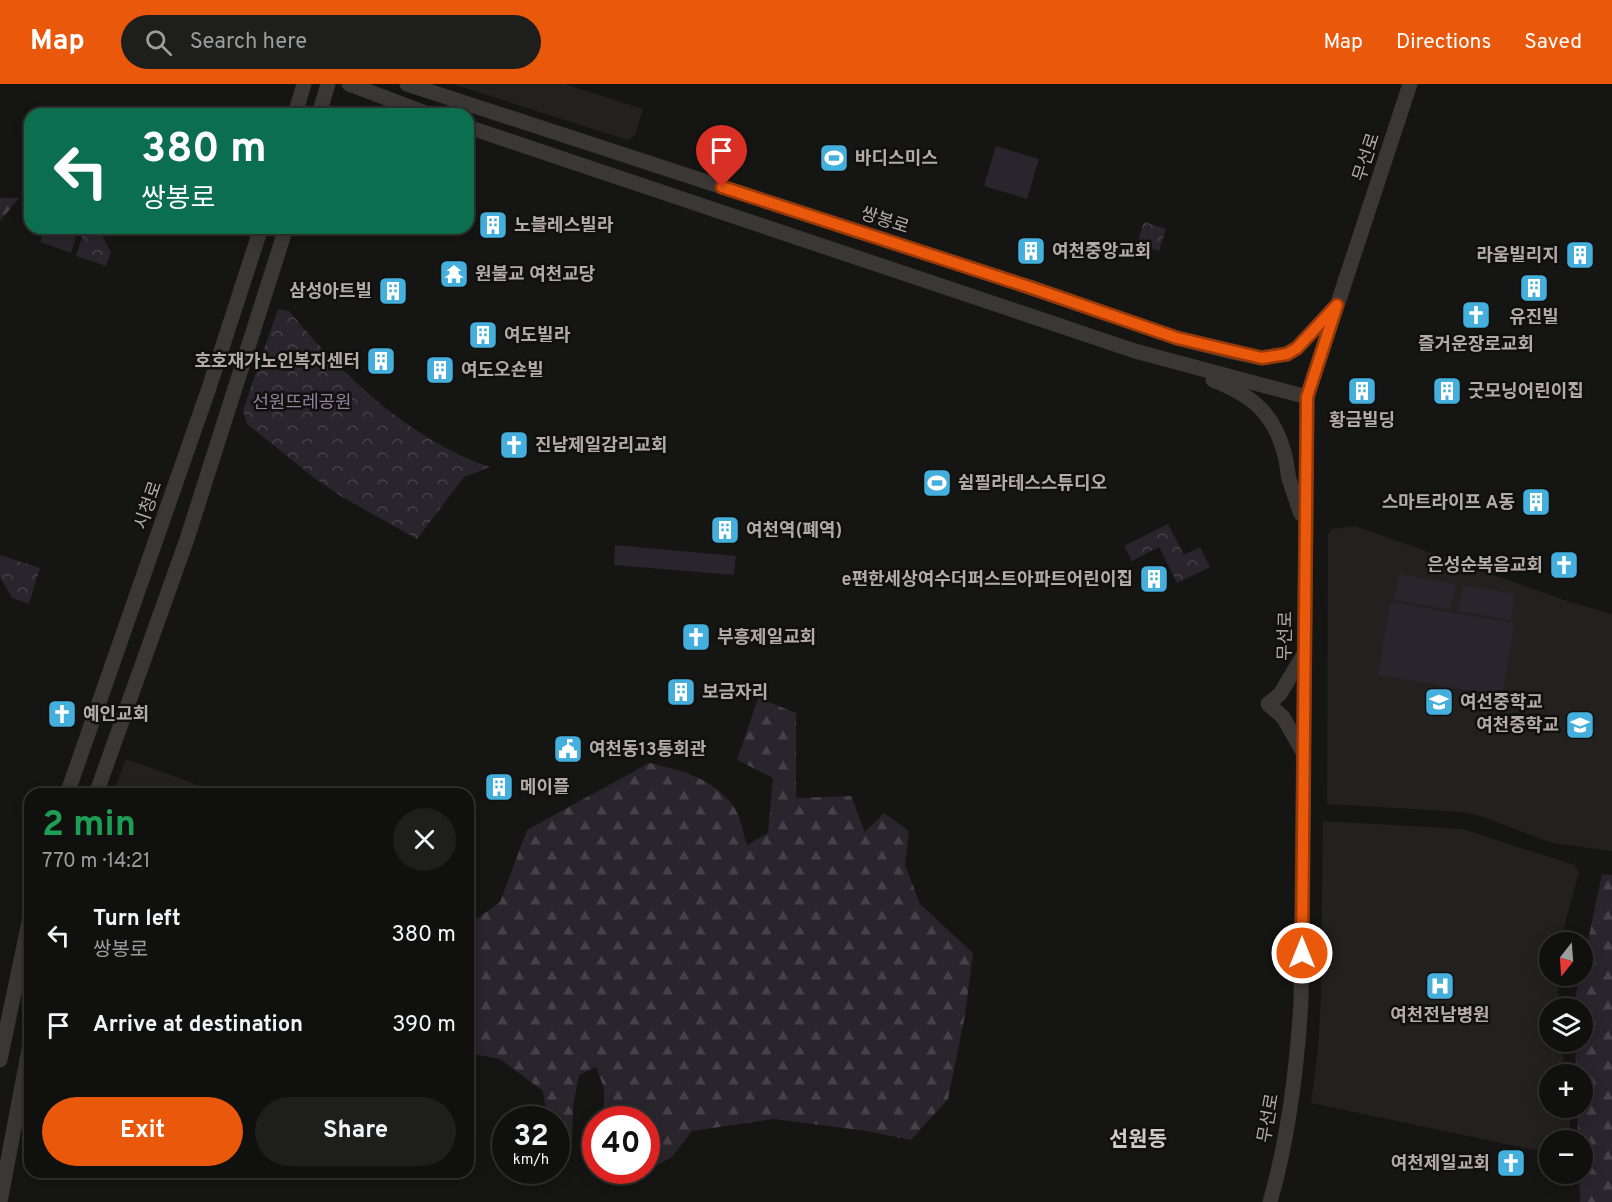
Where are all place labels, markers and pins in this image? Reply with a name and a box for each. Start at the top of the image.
pin [696,125,747,187]
sports icon: 바디스미스 [818,142,850,174]
place label: 바디스미스 [855,148,938,171]
building icon: 노블레스빌라 [477,209,509,241]
place label: 노블레스빌라 [514,215,614,238]
building icon: 여천중앙교회 [1015,235,1047,267]
building icon: 라움빌리지 [1564,239,1596,271]
place label: 여천중앙교회 [1052,241,1151,264]
place label: 라움빌리지 [1476,245,1559,268]
temple icon: 원불교 여천교당 [438,258,470,290]
place label: 원불교 여천교당 [475,264,595,287]
building icon: 유진빌 [1518,272,1550,304]
building icon: 삼성아트빌 [377,275,409,307]
place label: 삼성아트빌 [289,281,372,304]
church icon: 즐거운장로교회 [1460,299,1492,331]
place label: 유진빌 [1509,307,1559,330]
building icon: 여도빌라 [467,319,499,351]
place label: 여도빌라 [504,325,571,348]
place label: 즐거운장로교회 [1418,334,1534,357]
building icon: 호호재가노인복지센터 [365,345,397,377]
place label: 호호재가노인복지센터 [194,351,360,374]
building icon: 여도오숀빌 [424,354,456,386]
place label: 여도오숀빌 [461,360,544,383]
building icon: 황금빌딩 [1346,375,1378,407]
building icon: 굿모닝어린이집 [1431,375,1463,407]
place label: 굿모닝어린이집 [1468,381,1584,404]
place label: 황금빌딩 [1329,410,1395,433]
church icon: 진남제일감리교회 [498,429,530,461]
place label: 진남제일감리교회 [535,435,667,458]
sports icon: 쉼필라테스스튜디오 [921,467,953,499]
place label: 쉼필라테스스튜디오 [958,473,1107,496]
building icon: 스마트라이프 A동 [1520,486,1552,518]
place label: 스마트라이프 A동 [1382,492,1515,515]
building icon: 여천역(폐역) [709,514,741,546]
place label: 여천역(폐역) [746,520,842,543]
church icon: 은성순복음교회 [1548,549,1580,581]
place label: 은성순복음교회 [1427,555,1543,578]
building icon: e편한세상여수더퍼스트아파트어린이집 [1138,563,1170,595]
place label: e편한세상여수더퍼스트아파트어린이집 [841,569,1133,592]
church icon: 부흥제일교회 [680,621,712,653]
place label: 부흥제일교회 [717,627,816,650]
building icon: 보금자리 [665,676,697,708]
place label: 보금자리 [702,682,768,705]
school or university icon: 여선중학교 [1423,686,1455,718]
place label: 여선중학교 [1460,692,1543,715]
church icon: 예인교회 [46,698,78,730]
place label: 예인교회 [83,704,149,727]
school or university icon: 여천중학교 [1564,709,1596,741]
place label: 여천중학교 [1476,715,1559,738]
public building icon: 여천동13통회관 [552,733,584,765]
place label: 여천동13통회관 [589,739,707,762]
building icon: 메이플 [483,771,515,803]
place label: 메이플 [520,777,570,800]
hospital icon: 여천전남병원 [1424,970,1456,1002]
place label: 여천전남병원 [1390,1005,1490,1028]
church icon: 여천제일교회 [1495,1147,1527,1179]
place label: 여천제일교회 [1391,1153,1490,1176]

